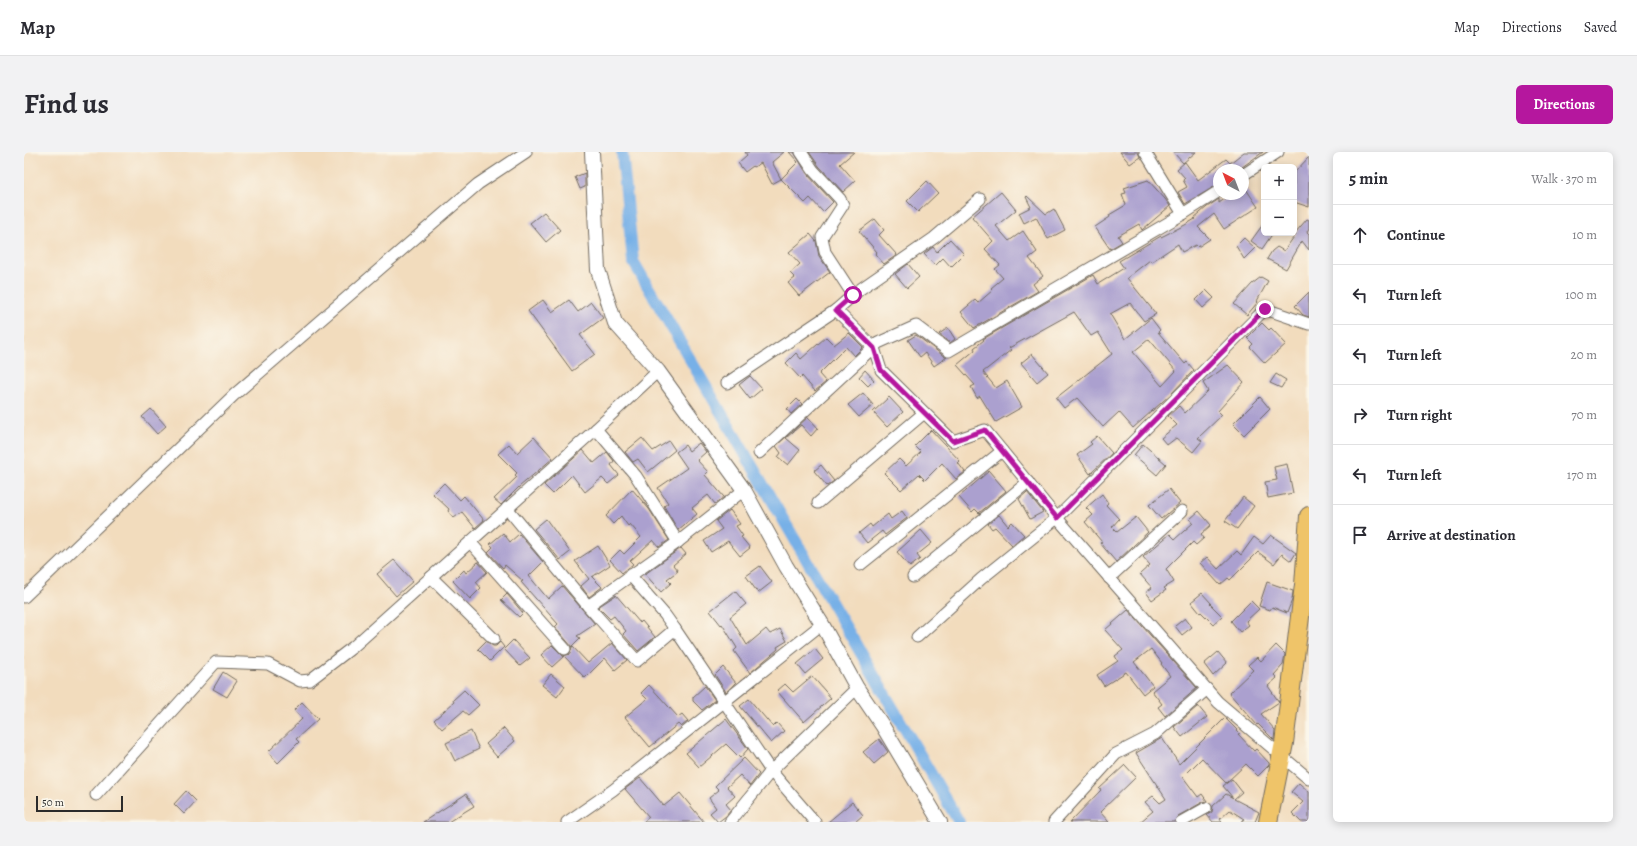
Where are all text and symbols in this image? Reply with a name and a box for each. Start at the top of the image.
text: Map [20,15,55,41]
text: Map [1454,18,1480,37]
text: Directions [1502,18,1562,37]
text: Saved [1584,18,1617,37]
text: Find us [24,85,109,123]
button: Directions [1516,85,1613,124]
north arrow [1213,164,1249,200]
map controls [1261,164,1297,236]
button: + [1261,164,1297,200]
text: 5 min [1349,167,1388,190]
text: Walk · 370 m [1531,170,1597,187]
button: − [1261,200,1297,236]
icon: ahead [1349,224,1371,246]
text: Continue [1387,225,1445,245]
text: 10 m [1572,226,1597,243]
icon: left [1349,284,1371,306]
text: Turn left [1387,285,1442,305]
route start [844,286,862,304]
text: 100 m [1565,286,1597,303]
route end [1256,300,1274,318]
icon: left [1349,344,1371,366]
text: Turn left [1387,345,1442,365]
text: 20 m [1571,346,1597,363]
icon: right [1349,404,1371,426]
text: Turn right [1387,405,1452,425]
text: 70 m [1571,406,1597,423]
icon: left [1349,464,1371,486]
text: Turn left [1387,465,1442,485]
text: 170 m [1567,466,1597,483]
icon: arrive [1349,524,1371,546]
text: Arrive at destination [1387,525,1516,545]
scale bar [36,794,123,813]
text: 50 m [42,795,64,810]

